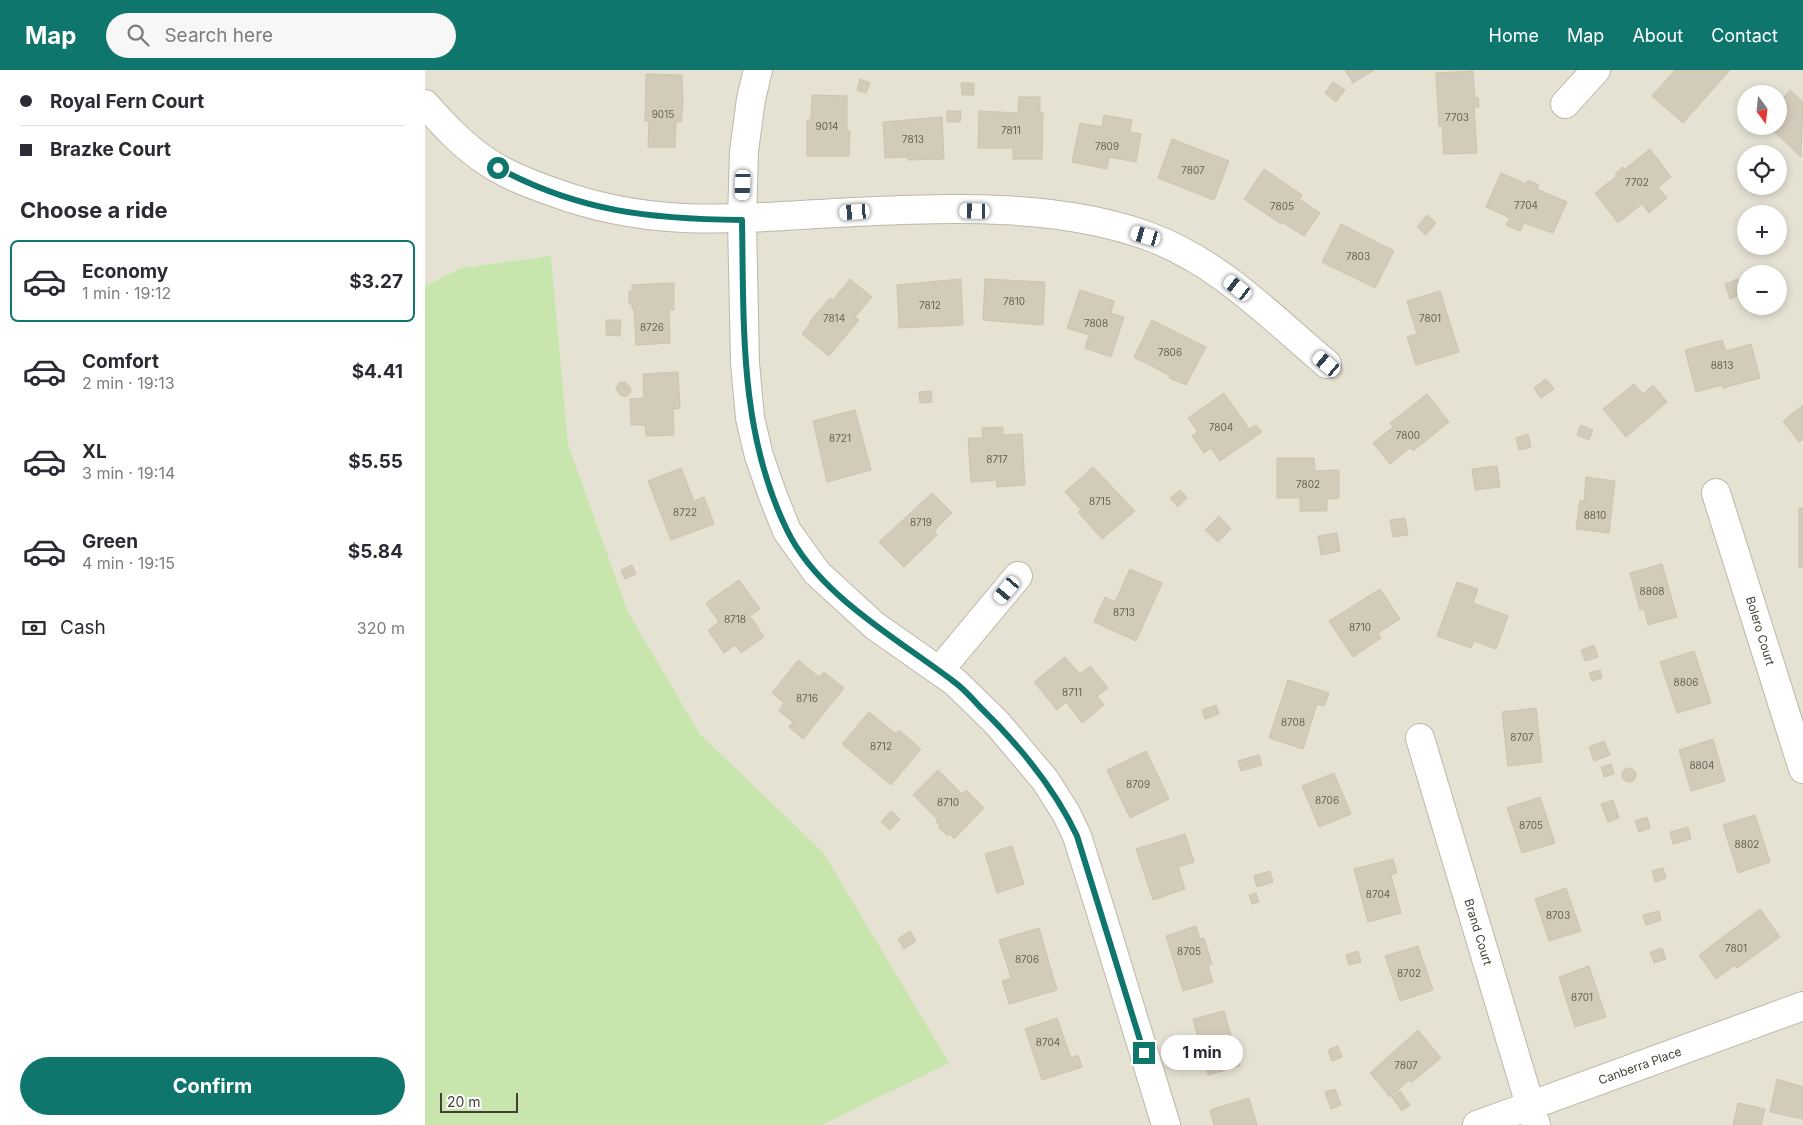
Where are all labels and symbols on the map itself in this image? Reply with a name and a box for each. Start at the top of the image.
north arrow [1737,85,1787,135]
house number: 9015 [652,108,674,120]
house number: 7703 [1445,111,1469,123]
house number: 9014 [815,120,839,132]
house number: 7811 [1001,124,1021,136]
house number: 7813 [902,133,924,145]
house number: 7809 [1095,140,1119,152]
route start [487,157,509,179]
house number: 7807 [1181,164,1205,176]
car [734,170,751,200]
house number: 7702 [1625,176,1649,188]
house number: 7704 [1514,199,1538,211]
house number: 7805 [1270,200,1294,212]
car [839,203,870,221]
car [959,203,990,219]
car [1129,225,1162,247]
house number: 7803 [1346,250,1370,262]
car [1221,273,1254,303]
house number: 7810 [1003,295,1025,307]
house number: 7812 [919,299,941,311]
house number: 7814 [823,312,845,324]
house number: 7801 [1419,312,1441,324]
house number: 7808 [1084,317,1108,329]
house number: 8726 [640,321,664,333]
house number: 7806 [1158,346,1182,358]
car [1310,349,1343,379]
house number: 8813 [1711,359,1733,371]
house number: 7804 [1209,421,1233,433]
house number: 7800 [1396,429,1420,441]
house number: 8721 [829,432,851,444]
house number: 8717 [986,453,1008,465]
house number: 7802 [1296,478,1320,490]
house number: 8715 [1089,495,1111,507]
house number: 8722 [673,506,697,518]
house number: 8810 [1584,509,1606,521]
house number: 8719 [910,516,932,528]
car [991,574,1022,606]
house number: 8808 [1640,585,1664,597]
street label: Bolero Court [1743,594,1778,667]
house number: 8713 [1113,606,1135,618]
house number: 8718 [724,613,746,625]
house number: 8710 [1349,621,1371,633]
house number: 8806 [1674,676,1698,688]
house number: 8711 [1062,686,1082,698]
house number: 8716 [796,692,818,704]
house number: 8708 [1281,716,1305,728]
house number: 8707 [1510,731,1534,743]
house number: 8712 [870,740,892,752]
house number: 8804 [1689,759,1715,771]
house number: 8709 [1126,778,1150,790]
house number: 8706 [1315,794,1339,806]
house number: 8710 [937,796,959,808]
house number: 8705 [1519,819,1543,831]
house number: 8802 [1735,838,1759,850]
house number: 8704 [1366,888,1390,900]
street label: Brand Court [1461,897,1496,967]
house number: 8703 [1546,909,1570,921]
house number: 7801 [1725,942,1747,954]
house number: 8705 [1177,945,1201,957]
house number: 8706 [1015,953,1039,965]
house number: 8702 [1397,967,1421,979]
house number: 8701 [1571,991,1593,1003]
house number: 8704 [1036,1036,1060,1048]
callout: 1 min [1161,1036,1244,1070]
route end [1133,1042,1155,1064]
street label: Canberra Place [1596,1044,1683,1088]
house number: 7807 [1394,1059,1418,1071]
scale bar [440,1090,517,1113]

